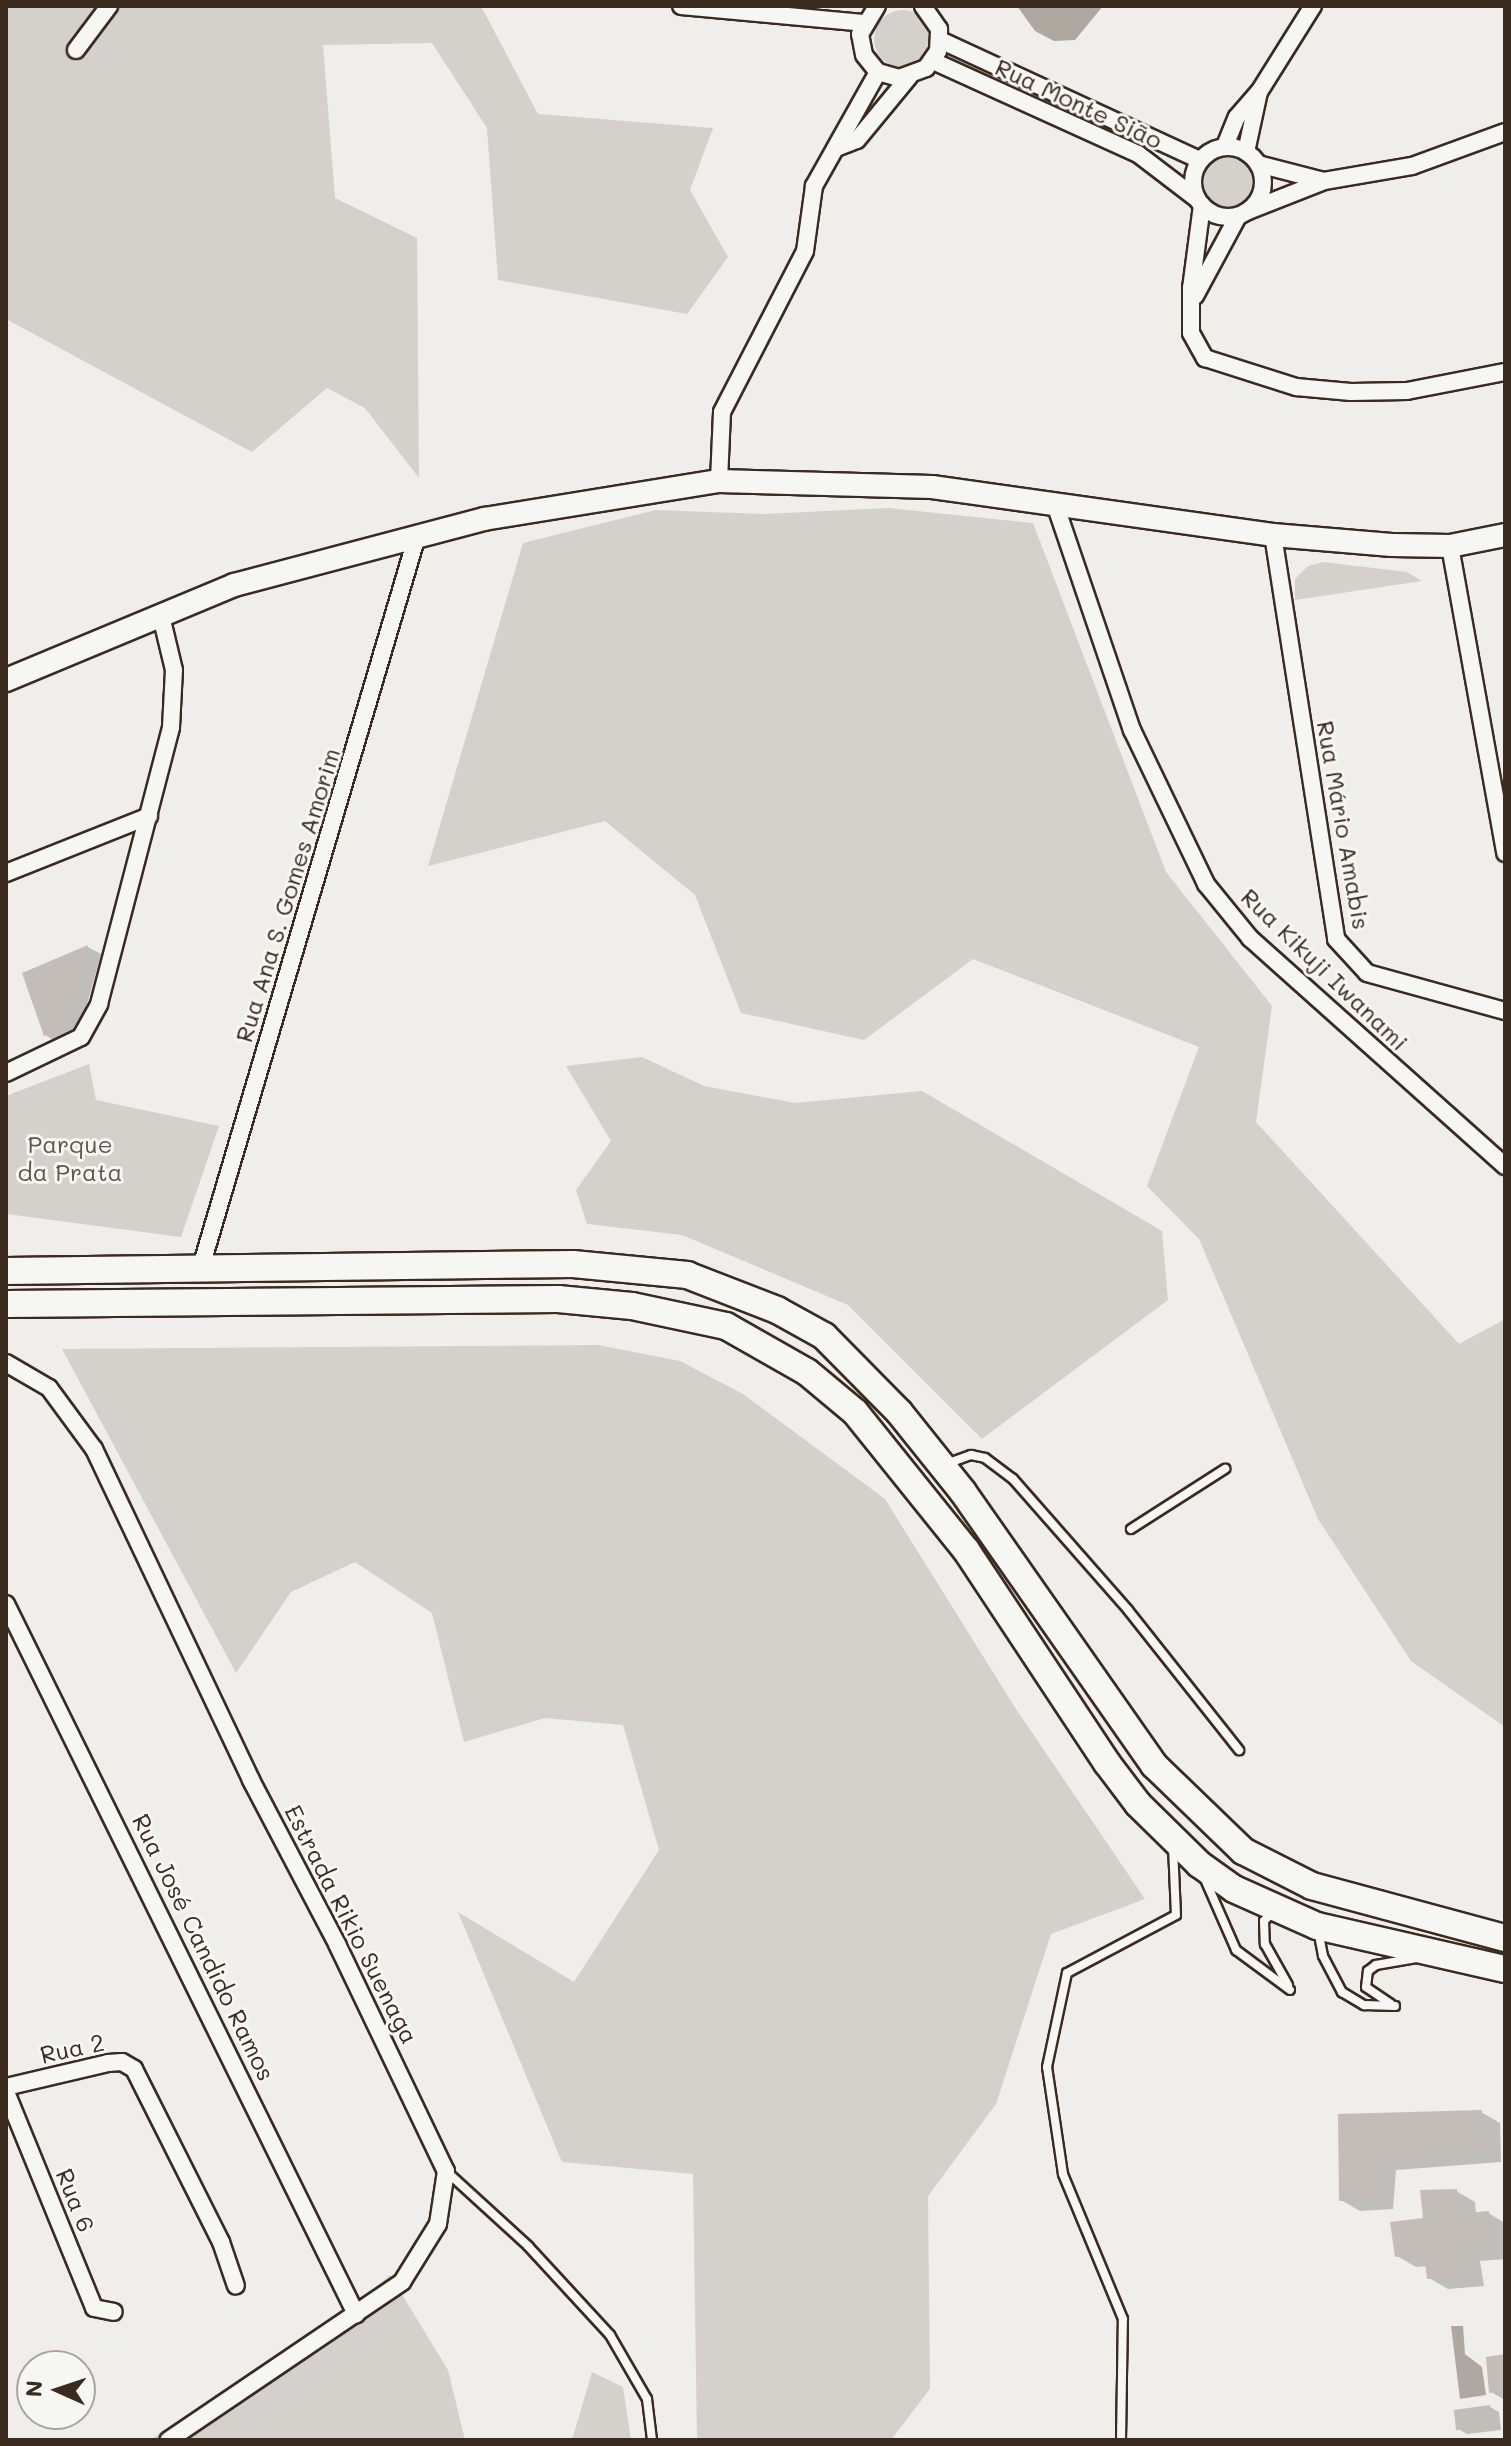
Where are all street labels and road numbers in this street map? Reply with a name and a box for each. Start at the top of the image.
street label: Rua Monte Sião [991,52,1167,154]
street label: Rua Mário Amabis [1311,718,1377,932]
street label: Rua Ana S. Gomes Amorim [229,745,345,1045]
street label: Rua Kikuji Iwanami [1236,882,1414,1056]
street label: Estrada Rikio Suenaga [279,1800,425,2048]
street label: Rua José Candido Ramos [127,1809,281,2085]
street label: Rua 2 [37,2027,107,2069]
street label: Rua 6 [50,2164,102,2236]

